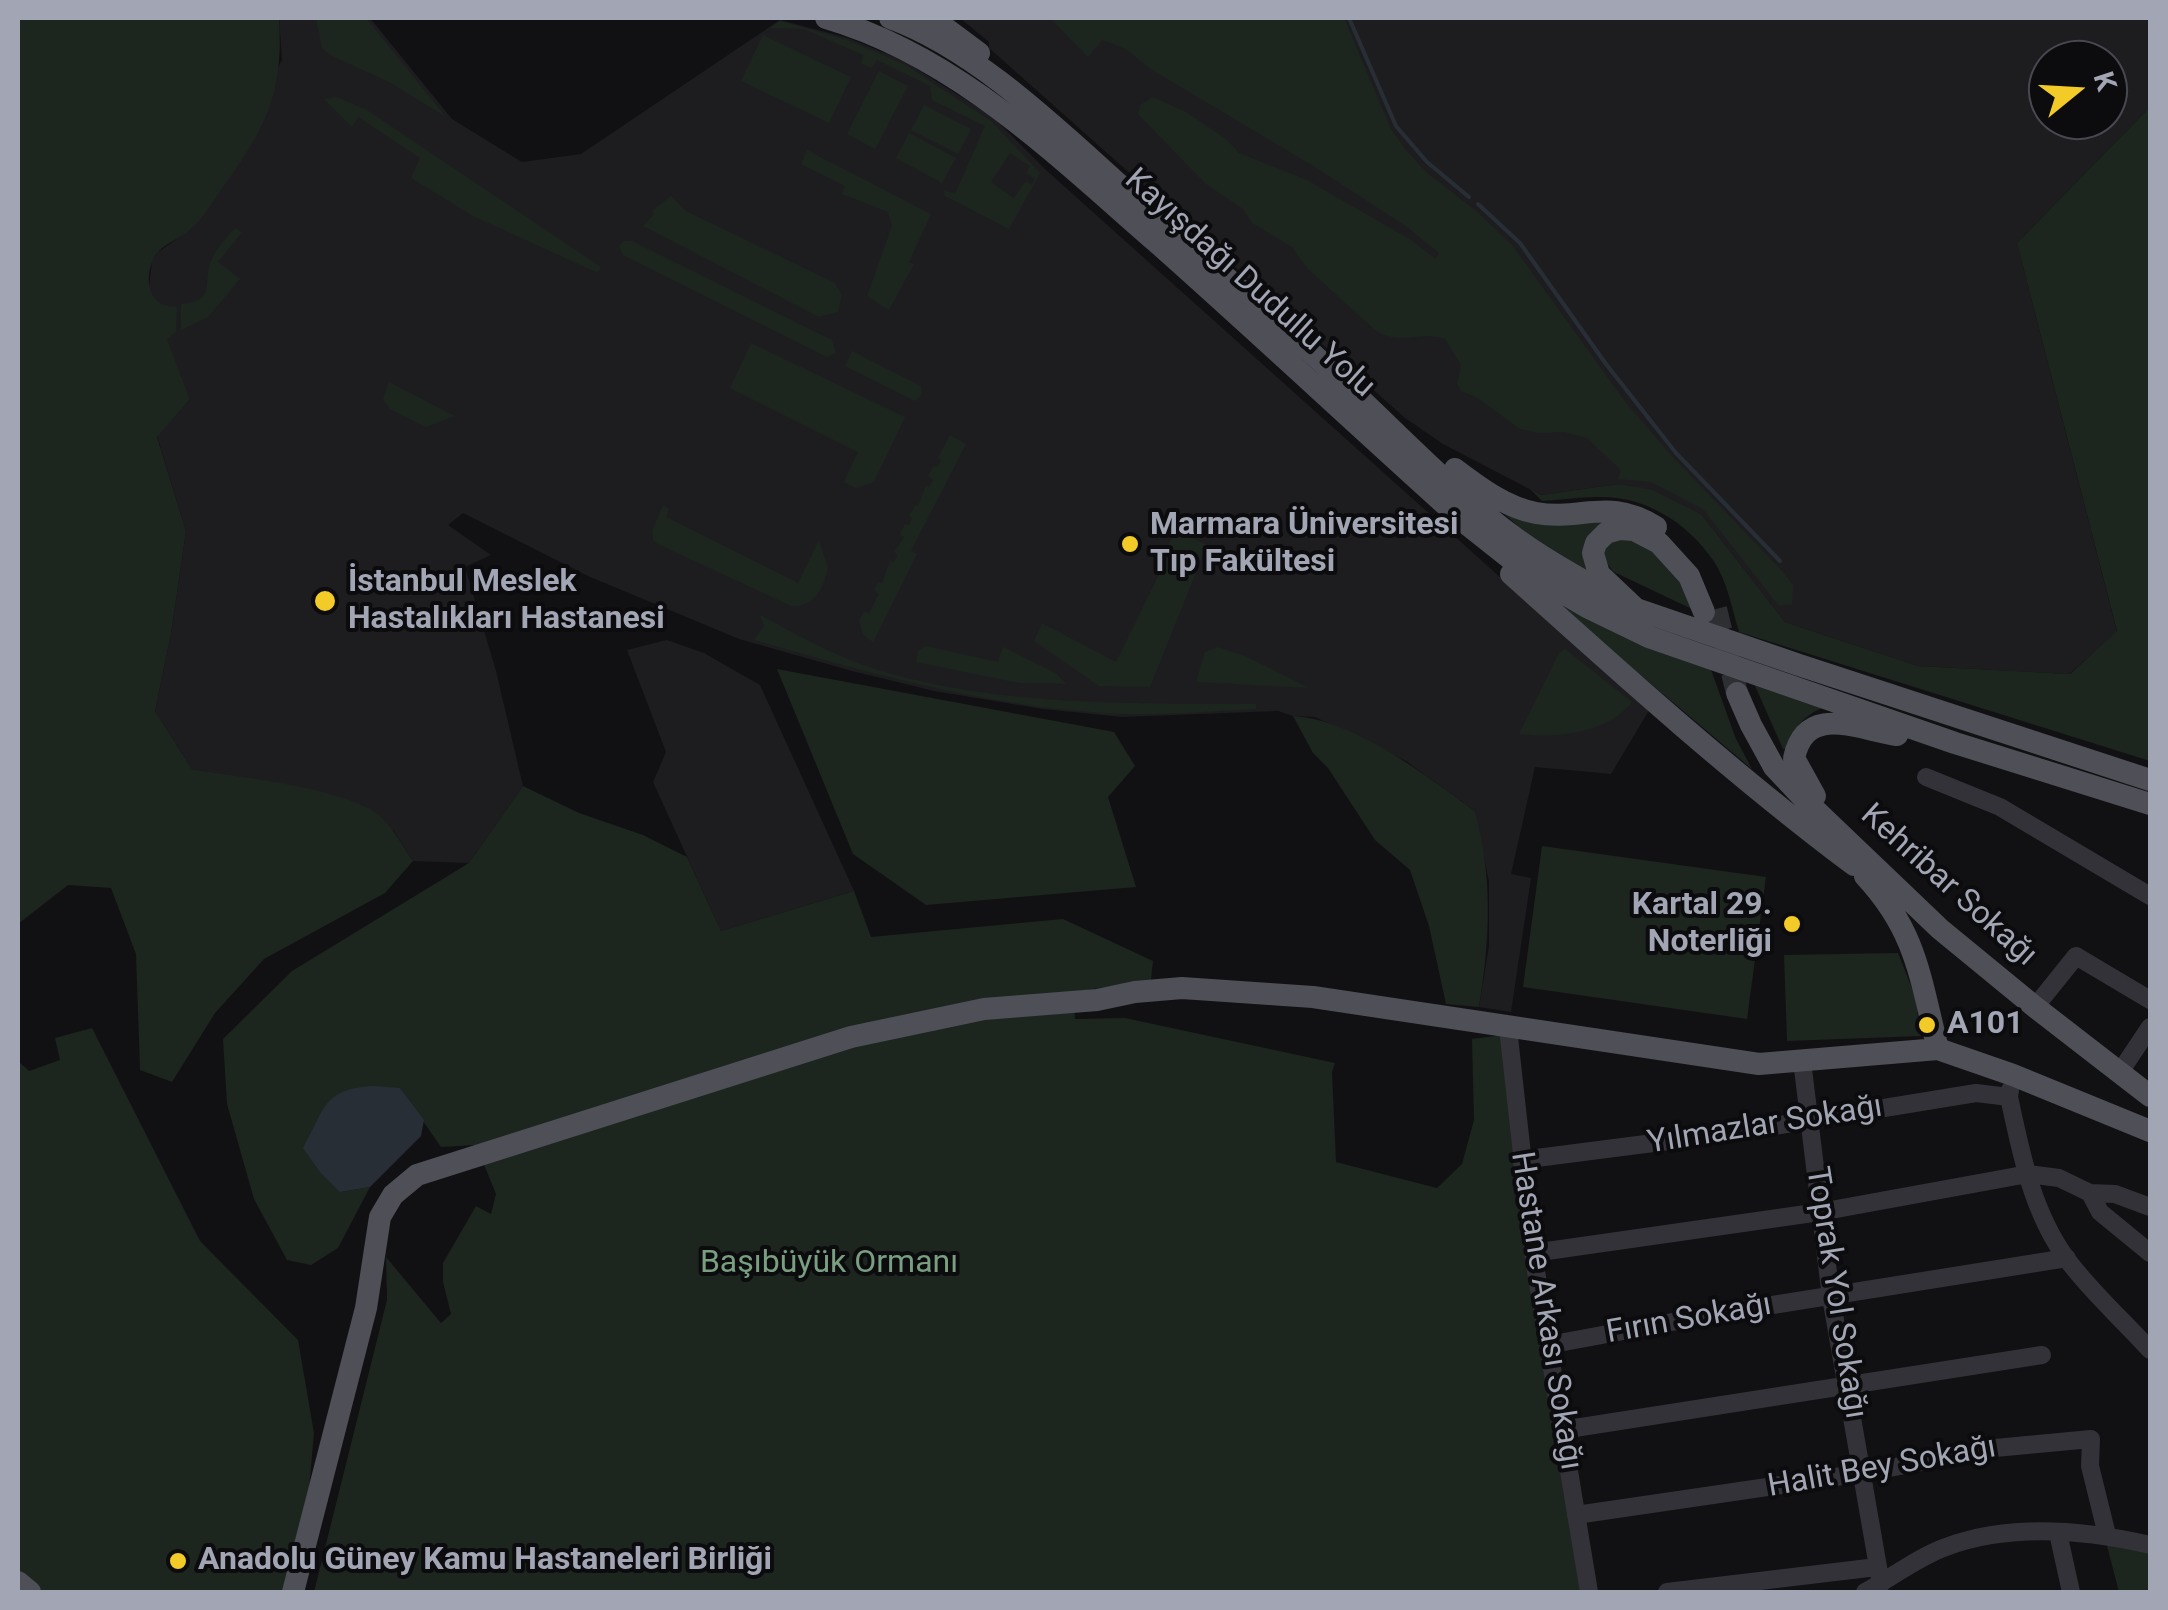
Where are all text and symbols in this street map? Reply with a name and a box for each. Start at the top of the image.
north arrow [2028,40,2128,140]
text: K [2087,68,2124,95]
street label: Kayışdağı Dudullu Yolu [1116,162,1382,406]
place label: Marmara Üniversitesi Tıp Fakültesi [1150,507,1458,582]
marker: Marmara Üniversitesi Tıp Fakültesi [1119,533,1141,555]
place label: İstanbul Meslek Hastalıkları Hastanesi [348,564,665,639]
marker: İstanbul Meslek Hastalıkları Hastanesi [312,588,338,614]
street label: Kehribar Sokağı [1852,797,2044,975]
place label: Kartal 29. Noterliği [1632,887,1772,962]
marker: Kartal 29. Noterliği [1781,913,1803,935]
place label: A101 [1947,1006,2024,1044]
marker: A101 [1916,1014,1938,1036]
street label: Yılmazlar Sokağı [1645,1088,1885,1164]
street label: Hastane Arkası Sokağı [1501,1149,1589,1473]
street label: Toprak Yol Sokağı [1796,1164,1874,1422]
park label: Başıbüyük Ormanı [700,1245,958,1283]
street label: Fırın Sokağı [1604,1287,1774,1353]
street label: Halit Bey Sokağı [1765,1429,1999,1507]
place label: Anadolu Güney Kamu Hastaneleri Birliği [198,1542,772,1580]
marker: Anadolu Güney Kamu Hastaneleri Birliği [167,1550,189,1572]

